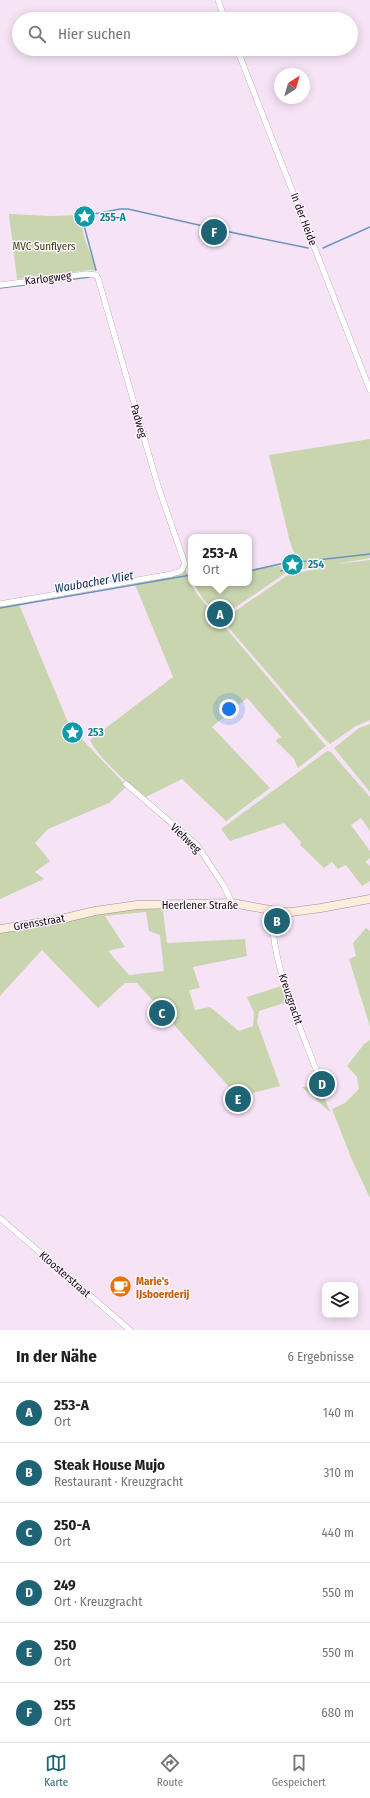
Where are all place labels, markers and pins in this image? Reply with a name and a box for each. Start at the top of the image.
place icon: 255-A [71,204,97,230]
place label: 255-A [99,211,127,224]
pin: F [201,217,227,247]
place icon: 254 [280,551,306,577]
place label: 254 [307,558,324,571]
pin: A [207,599,233,629]
place icon: 253 [60,719,86,745]
place label: 253 [87,726,104,739]
pin: B [264,906,290,936]
pin: C [149,998,175,1028]
pin: D [309,1069,335,1099]
pin: E [225,1084,251,1114]
cafe icon: Marie's IJsboerderij [107,1274,133,1300]
place label: Marie's IJsboerderij [136,1275,190,1301]

